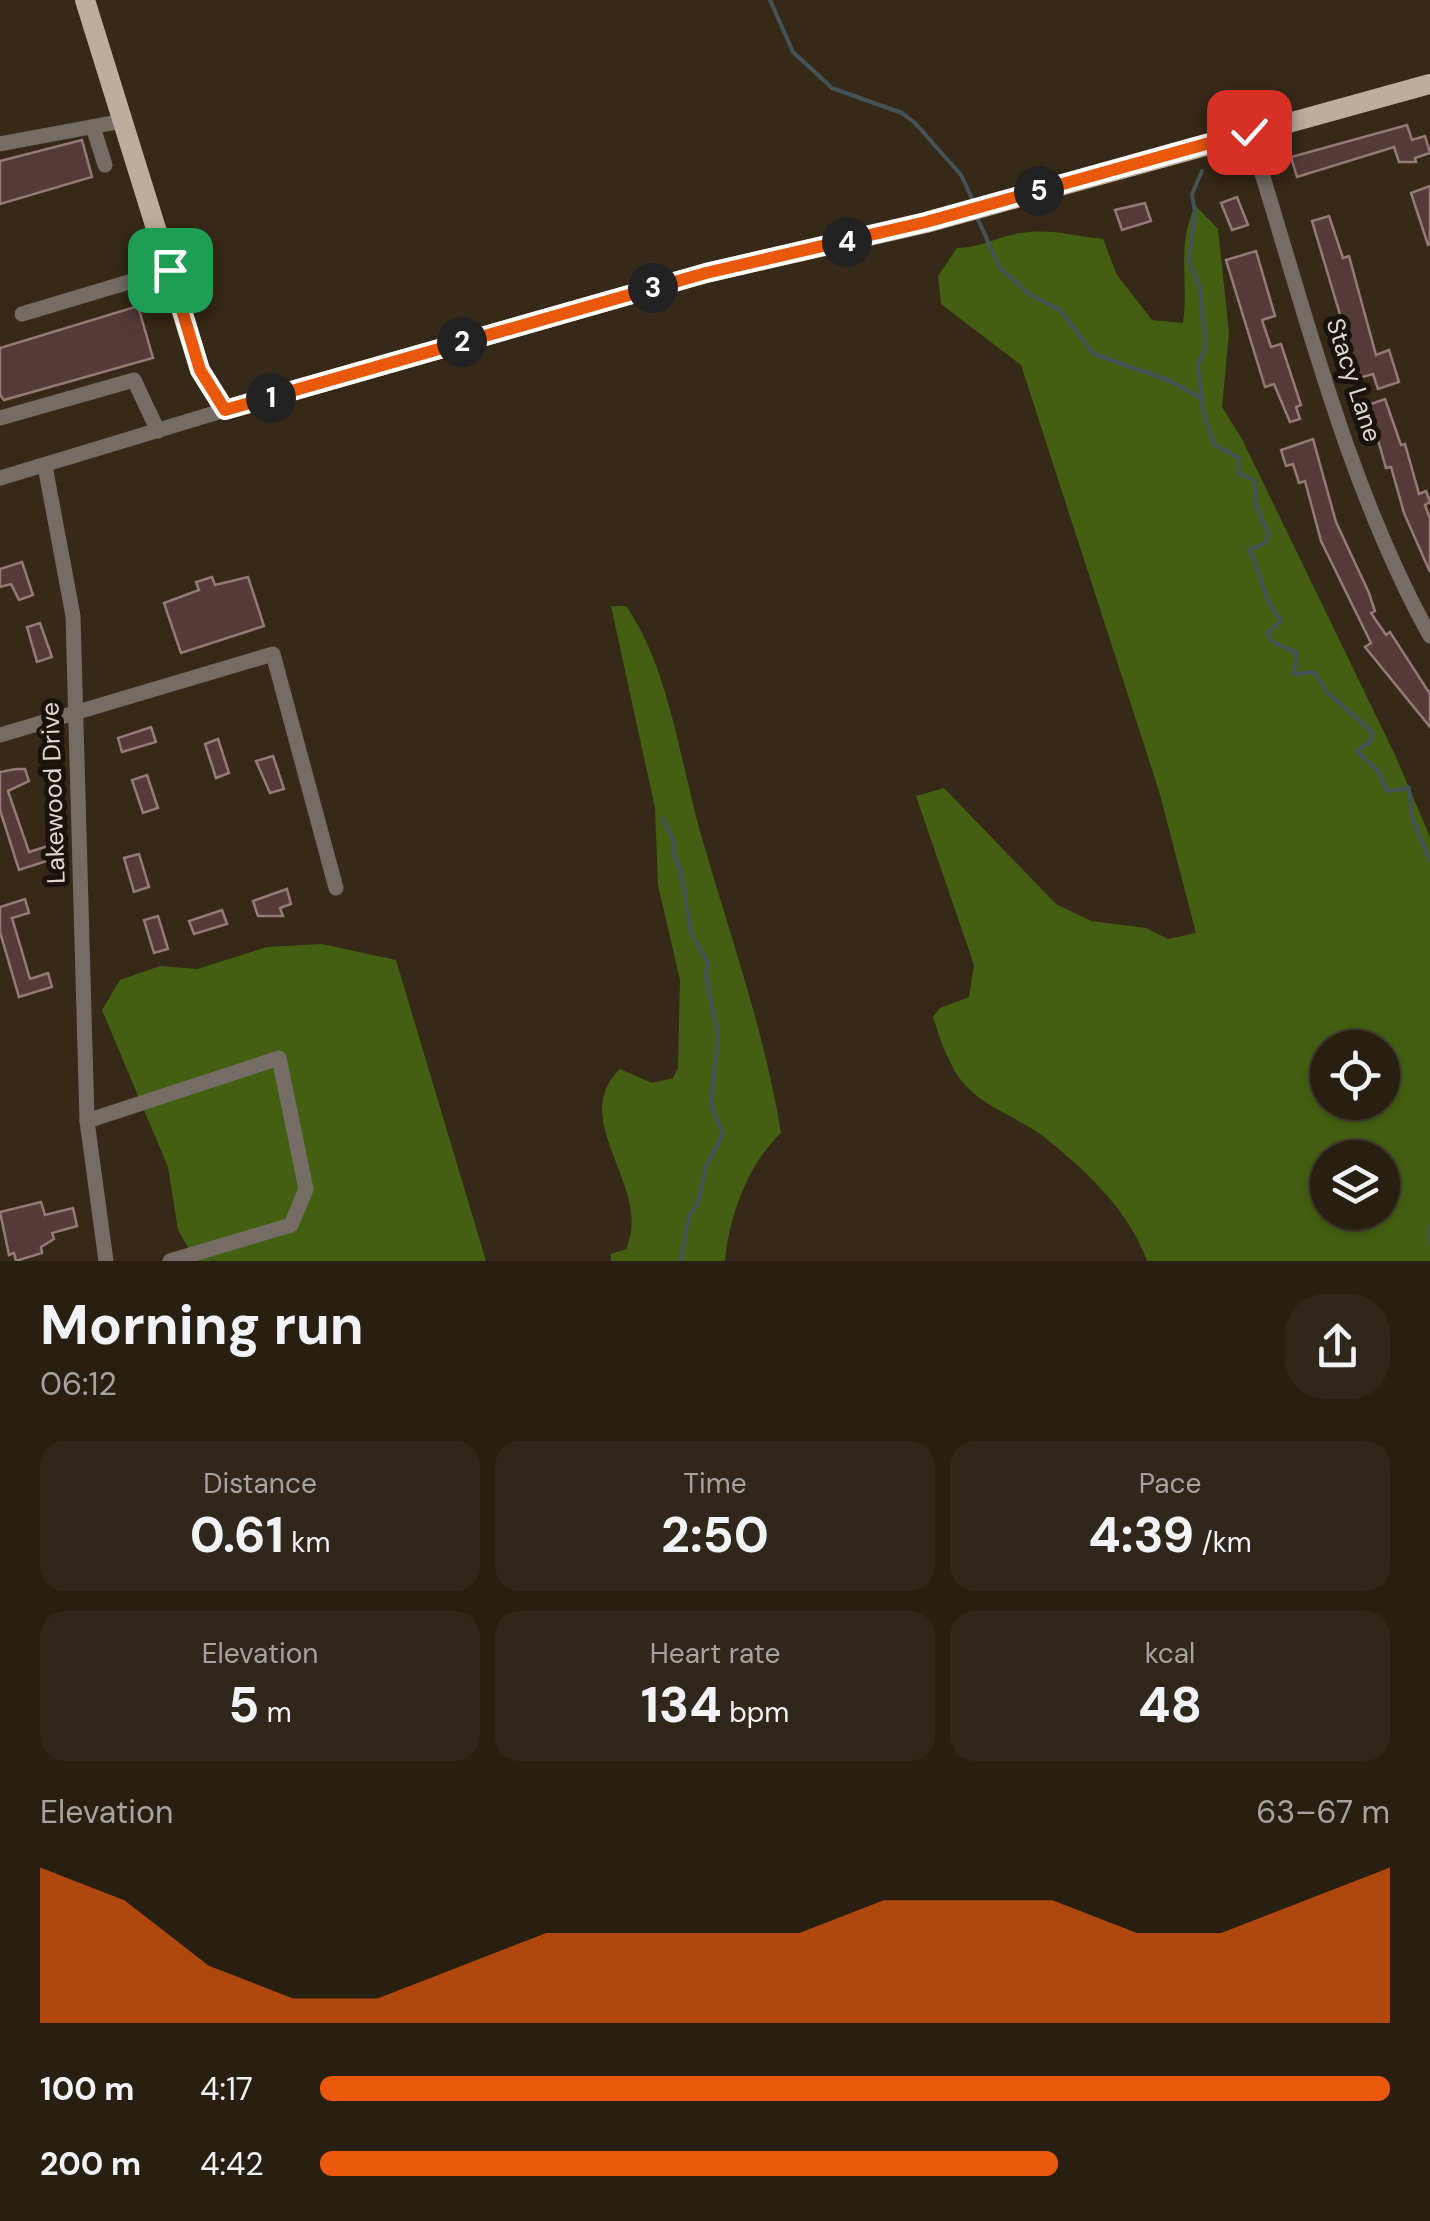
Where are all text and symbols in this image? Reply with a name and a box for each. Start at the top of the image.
pin [1207,90,1292,175]
icon: check [1222,105,1277,160]
pin: 5 [1014,166,1064,216]
text: 5 [1030,172,1048,209]
pin: 4 [822,217,872,267]
text: 4 [838,223,856,260]
pin [128,228,213,313]
icon: arrive [143,243,198,298]
pin: 3 [628,263,678,313]
text: 3 [645,269,661,306]
street label: Stacy Lane [1319,314,1389,446]
pin: 2 [437,317,487,367]
text: 2 [454,323,470,360]
pin: 1 [246,373,296,423]
text: 1 [266,379,276,416]
street label: Lakewood Drive [33,702,73,884]
map controls [1310,1030,1400,1230]
button: locate [1310,1030,1400,1120]
button: layers [1310,1140,1400,1230]
text: Morning run [40,1289,364,1361]
button: share [1285,1294,1390,1399]
text: 06:12 [40,1363,117,1405]
text: Distance [203,1465,317,1502]
text: Time [683,1465,747,1502]
text: Pace [1139,1465,1201,1502]
text: 0.61 [190,1502,284,1568]
text: 2:50 [661,1502,769,1568]
text: 4:39 [1088,1502,1194,1568]
text: km [284,1524,330,1561]
text: /km [1194,1524,1252,1561]
text: Elevation [202,1635,318,1672]
text: Heart rate [650,1635,780,1672]
text: kcal [1145,1635,1195,1672]
text: 5 [228,1672,259,1738]
text: 134 [641,1672,722,1738]
text: 48 [1138,1672,1202,1738]
text: m [259,1694,292,1731]
text: bpm [722,1694,789,1731]
text: Elevation [40,1791,173,1833]
text: 63–67 m [1256,1791,1390,1833]
text: 100 m [40,2068,134,2110]
text: 4:17 [200,2068,253,2110]
text: 200 m [40,2143,141,2185]
text: 4:42 [200,2143,264,2185]

